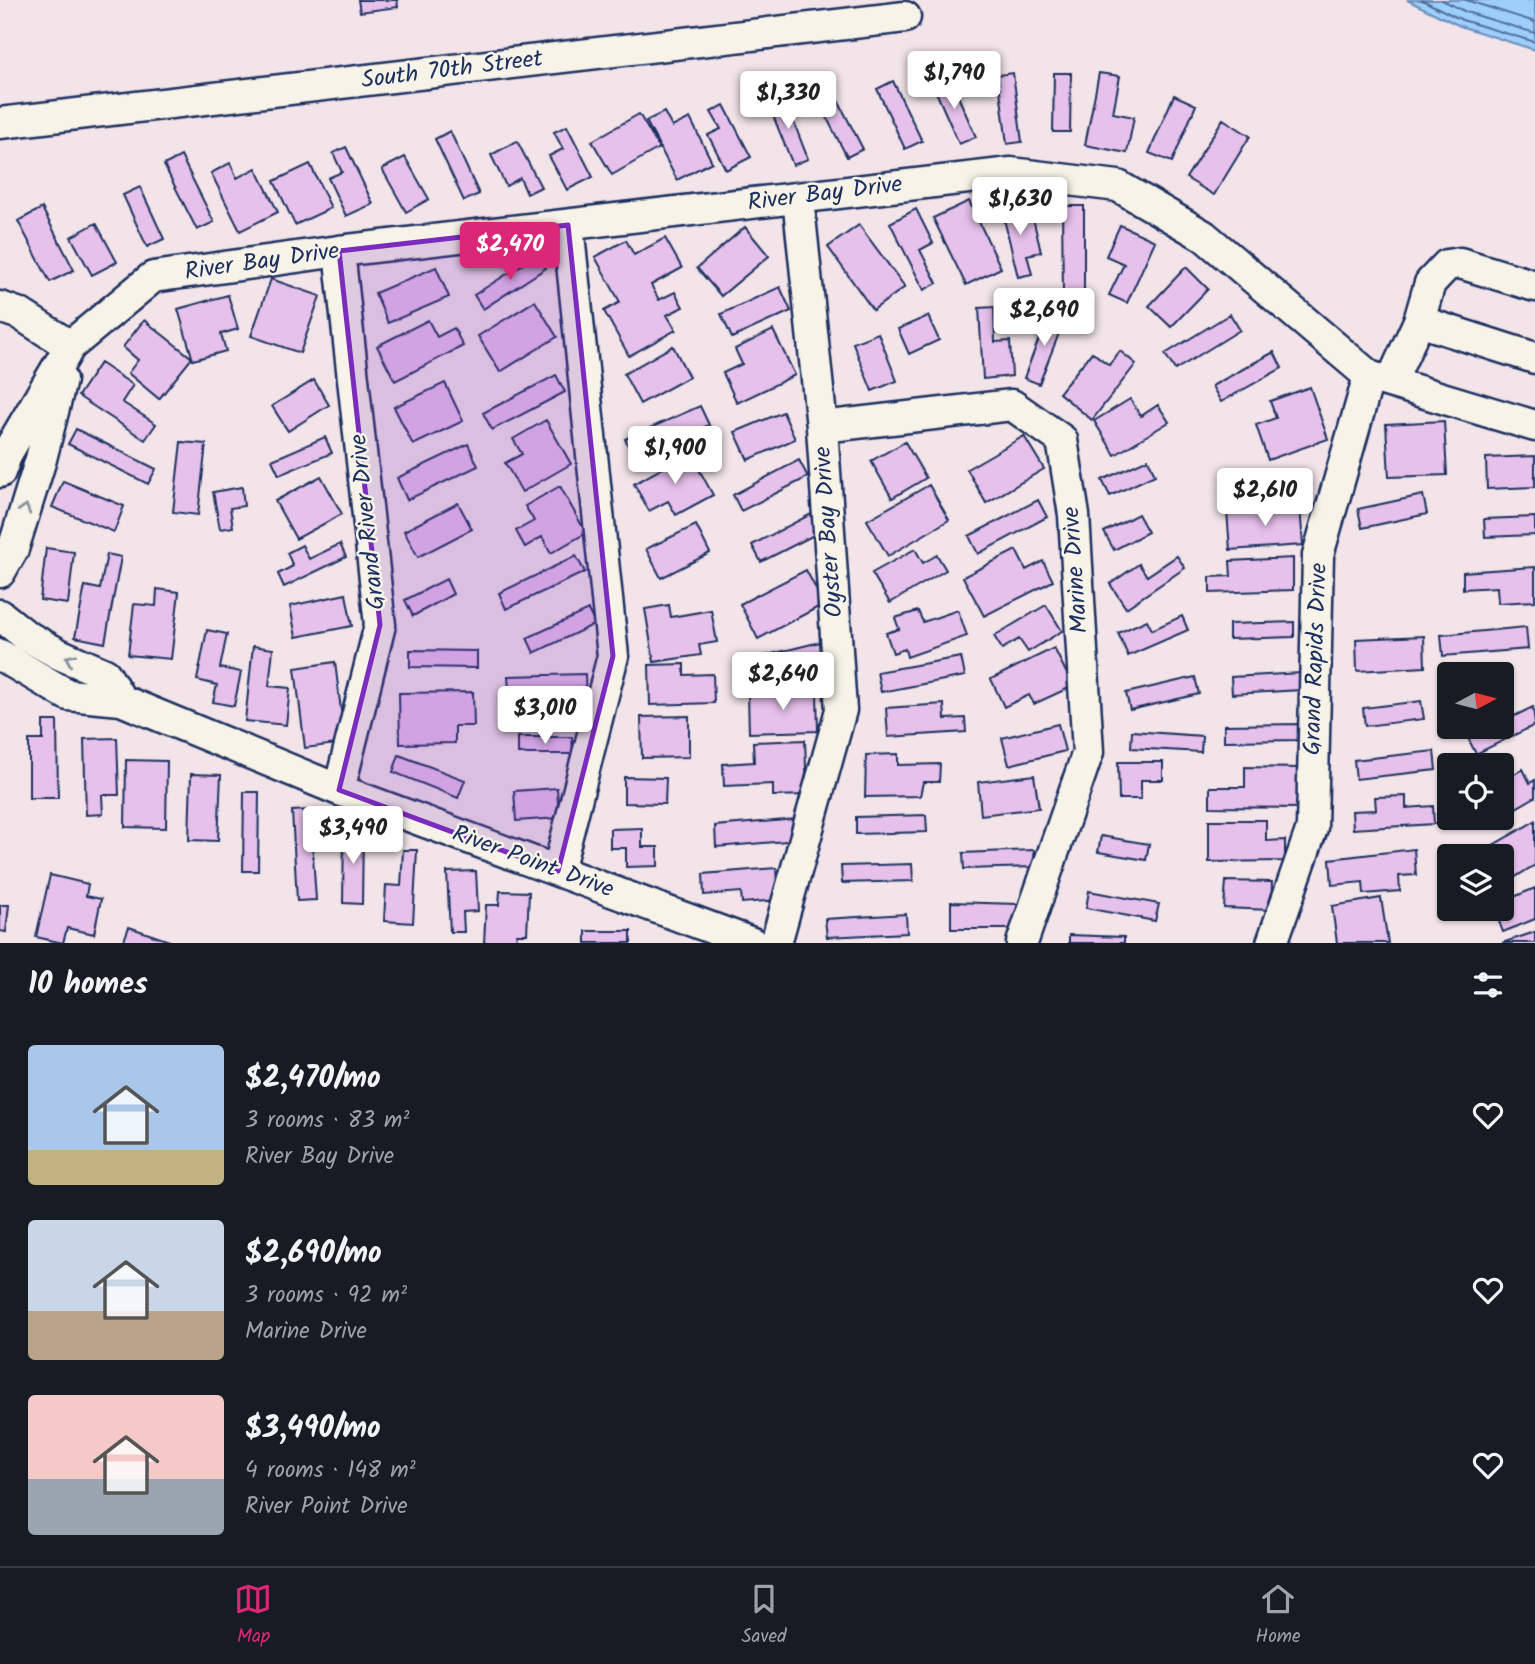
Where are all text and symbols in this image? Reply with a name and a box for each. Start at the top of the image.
street label: South 70th Street [359,39,546,100]
pin: $1,790 [897,52,1011,111]
text: $1,790 [924,56,984,92]
pin: $1,330 [731,72,845,131]
text: $1,330 [756,76,820,112]
street label: River Bay Drive [745,165,905,223]
pin: $1,630 [963,177,1077,237]
text: $1,630 [988,182,1052,218]
pin: $2,470 [453,222,567,282]
text: $2,470 [476,227,544,263]
street label: River Bay Drive [182,232,342,292]
pin: $2,690 [987,288,1101,348]
text: $2,690 [1010,293,1078,329]
pin: $1,900 [618,426,732,486]
text: $1,900 [644,431,706,467]
street label: Grand River Drive [339,432,397,612]
street label: Oyster Bay Drive [804,445,854,619]
pin: $2,610 [1208,468,1322,528]
text: $2,610 [1233,473,1297,509]
one-way arrow [17,503,32,515]
street label: Marine Drive [1052,505,1100,635]
street label: Grand Rapids Drive [1293,562,1339,756]
pin: $2,640 [726,652,840,712]
one-way arrow [65,653,77,667]
text: $2,640 [748,657,818,693]
north arrow [1437,662,1514,738]
map controls [1437,662,1514,921]
pin: $3,010 [488,686,602,746]
text: $3,010 [514,691,576,727]
button: locate [1437,753,1514,830]
pin: $3,490 [296,806,410,866]
text: $3,490 [319,811,387,847]
street label: River Point Drive [447,815,620,909]
button: layers [1437,844,1514,921]
text: 10 homes [28,961,148,1009]
icon: filters [1469,966,1507,1004]
text: $2,470/mo [245,1055,381,1103]
icon: home [84,1073,168,1157]
icon: heart [1469,1096,1507,1134]
text: 3 rooms · 83 m² [245,1103,409,1139]
text: River Bay Drive [245,1139,394,1175]
text: $2,690/mo [245,1230,382,1278]
icon: home [84,1248,168,1332]
icon: heart [1469,1271,1507,1309]
text: 3 rooms · 92 m² [245,1278,407,1314]
text: Marine Drive [245,1314,367,1350]
text: $3,490/mo [245,1405,381,1453]
icon: home [84,1423,168,1507]
icon: heart [1469,1446,1507,1484]
text: 4 rooms · 148 m² [245,1453,416,1489]
text: River Point Drive [245,1489,408,1525]
tab: Map [234,1580,272,1652]
tab: Saved [741,1580,787,1652]
tab: Home [1255,1580,1301,1652]

